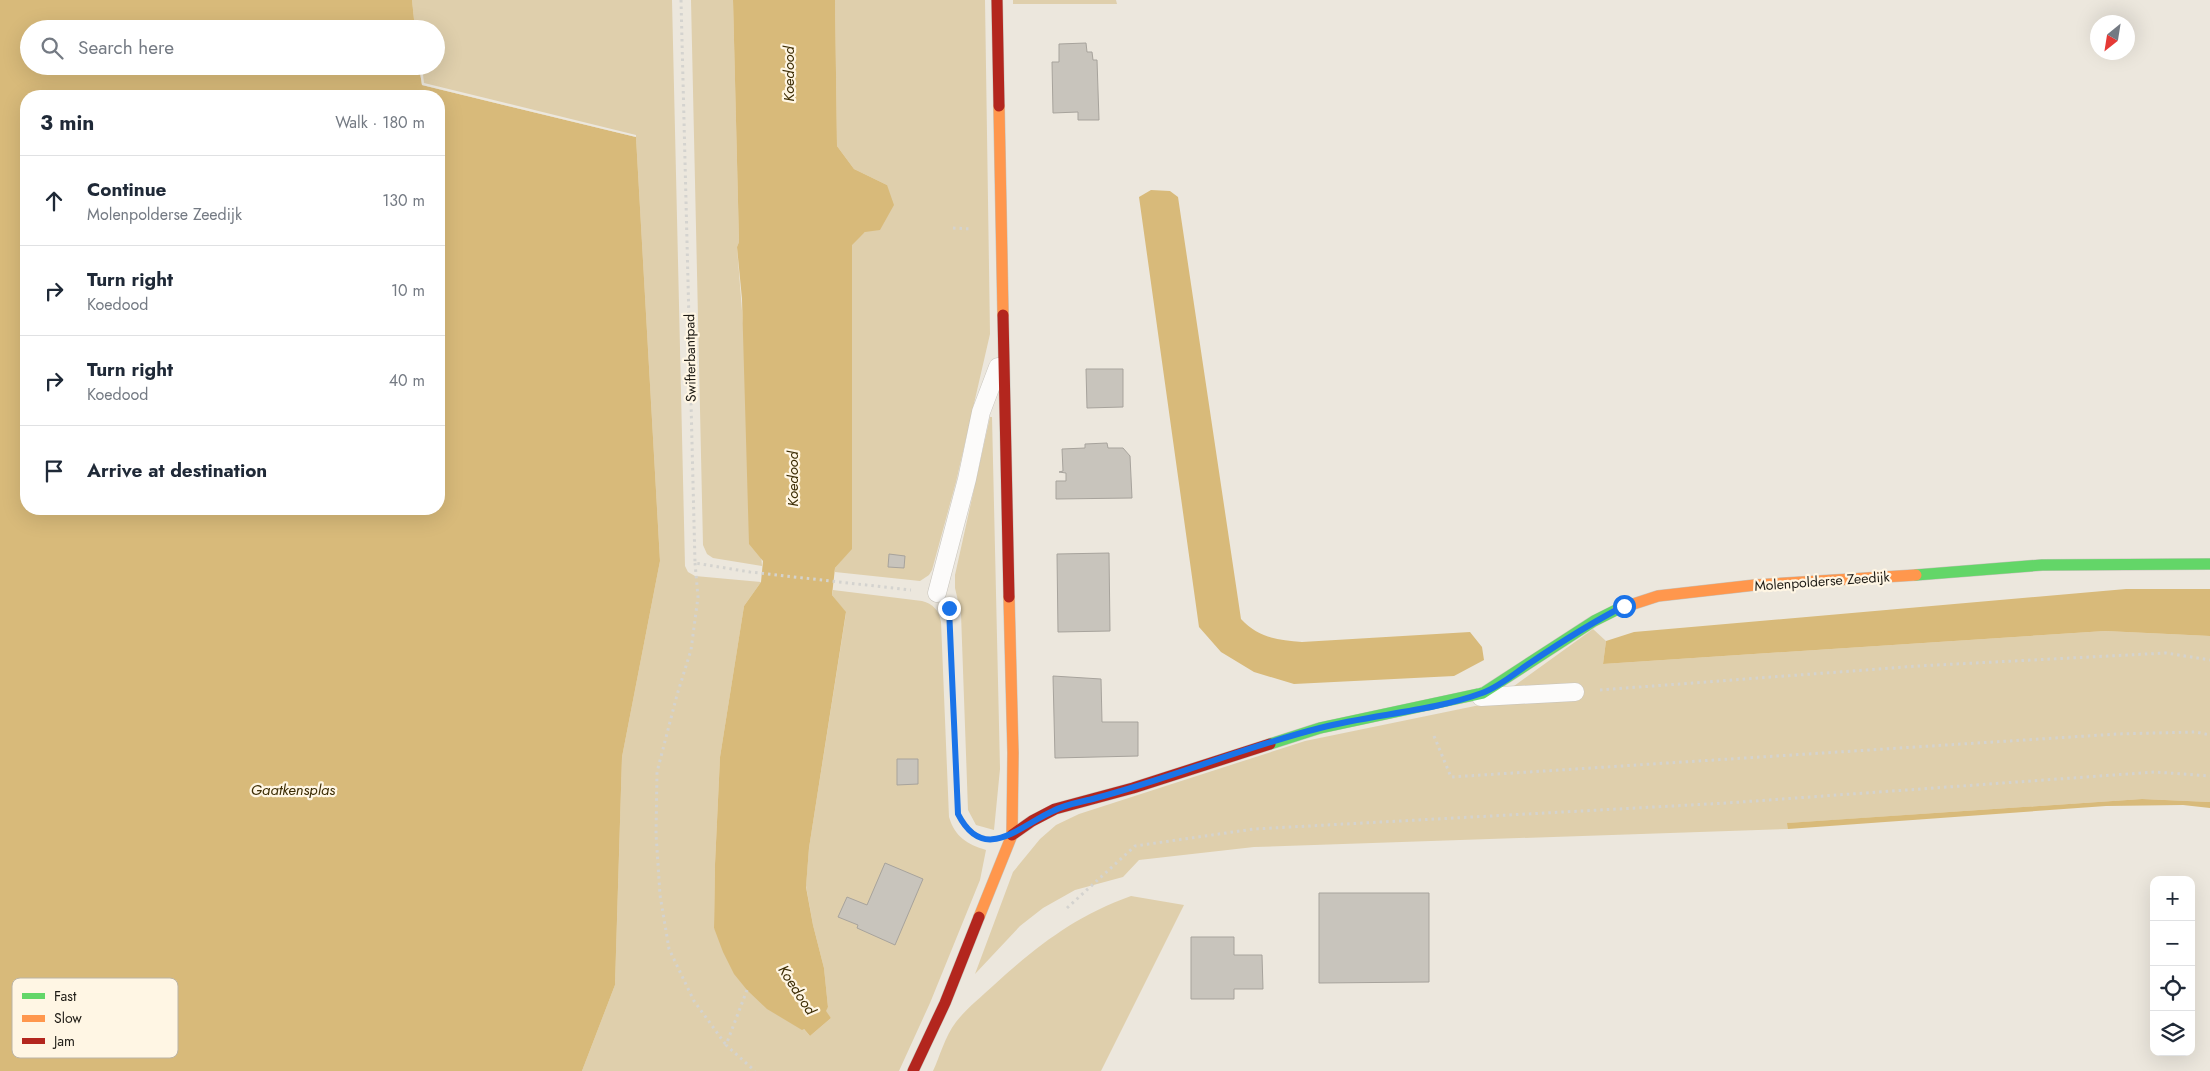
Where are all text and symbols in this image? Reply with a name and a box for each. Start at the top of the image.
north arrow [2090,15,2135,60]
search box [20,20,445,75]
icon: search [38,34,66,62]
text: Search here [78,34,174,61]
water label: Koedood [778,45,800,102]
text: 3 min [40,108,94,138]
text: Walk · 180 m [335,111,425,134]
text: Continue [87,176,166,203]
icon: ahead [40,187,68,215]
text: 130 m [382,189,425,212]
text: Molenpolderse Zeedijk [87,203,242,226]
text: Turn right [87,266,173,293]
icon: right [40,277,68,305]
text: 10 m [391,279,425,302]
text: Koedood [87,293,148,316]
street label: Swifterbantpad [679,314,701,402]
text: Turn right [87,356,173,383]
icon: right [40,367,68,395]
text: 40 m [389,369,425,392]
text: Koedood [87,383,148,406]
water label: Koedood [782,450,804,507]
icon: arrive [40,457,68,485]
text: Arrive at destination [87,457,267,484]
street label: Molenpolderse Zeedijk [1754,566,1891,596]
route start [1613,595,1636,618]
route end [938,597,961,620]
water label: Gaatkensplas [251,779,335,801]
map controls [2150,876,2195,1056]
button: + [2150,876,2195,921]
button: − [2150,921,2195,966]
water label: Koedood [773,961,822,1020]
button: locate [2150,966,2195,1011]
legend [12,978,178,1058]
text: Fast [54,986,77,1006]
text: Slow [54,1008,82,1028]
button: layers [2150,1011,2195,1056]
text: Jam [52,1031,75,1051]

